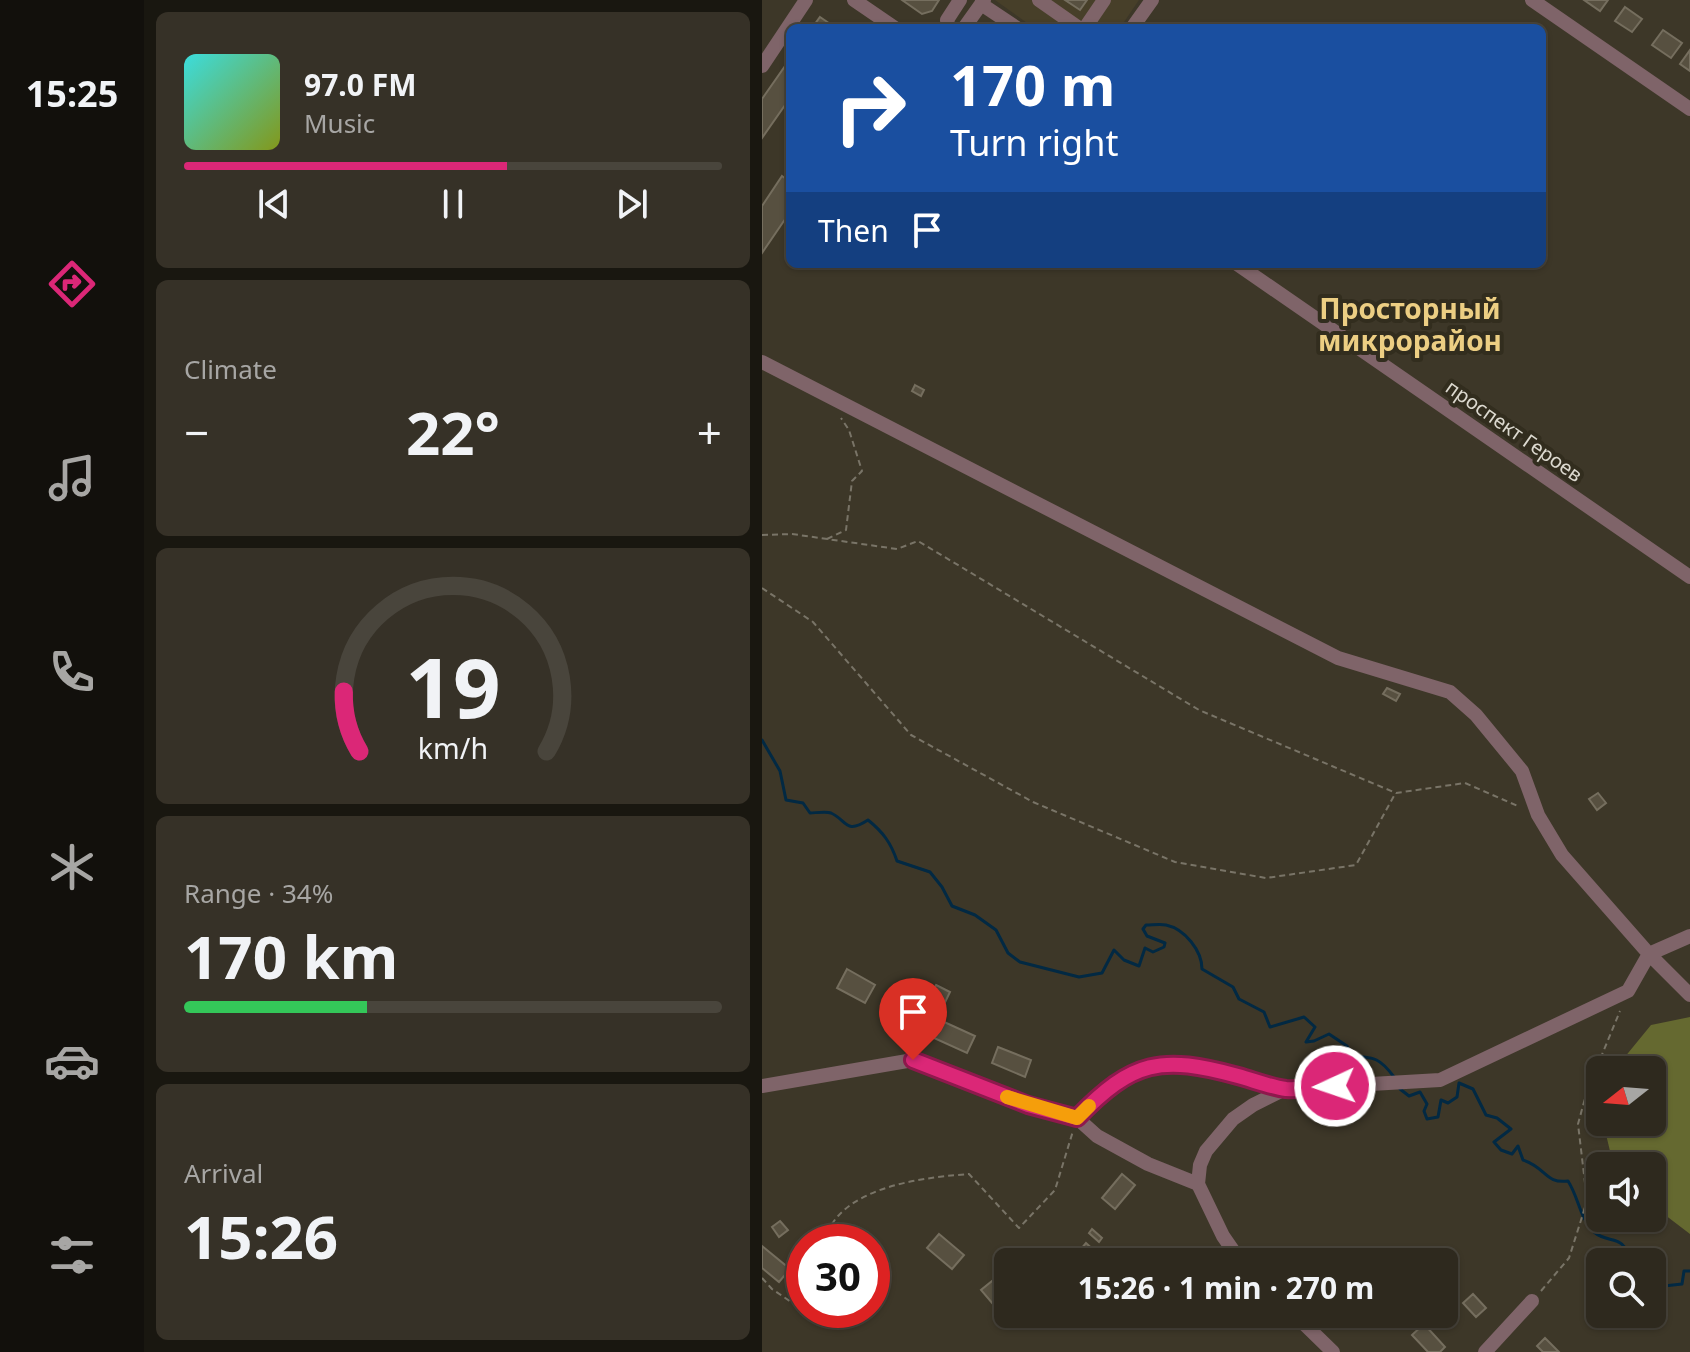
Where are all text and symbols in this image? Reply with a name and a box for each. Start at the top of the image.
text: 170 m [950,46,1115,122]
icon: right [818,56,922,160]
text: 97.0 FM [304,64,416,105]
text: 15:25 [26,69,118,118]
text: Music [304,105,375,141]
text: Turn right [950,118,1118,167]
icon: previous [252,182,296,226]
icon: pause [431,182,475,226]
icon: next [610,182,654,226]
icon: arrive [905,208,949,252]
text: Then [818,210,889,251]
icon: directions [44,256,100,312]
district label: Просторный микрорайон [1318,289,1502,359]
text: Climate [184,351,277,387]
street label: проспект Героев [1441,373,1588,488]
text: 22° [406,391,500,473]
text: − [184,402,209,462]
text: + [697,402,722,462]
icon: music [44,450,100,506]
text: 19 [405,629,501,742]
icon: phone [44,644,100,700]
text: km/h [418,728,488,767]
icon: climate [44,839,100,895]
text: Range · 34% [184,875,333,911]
text: 170 km [184,915,398,997]
pin [879,978,947,1060]
icon: arrive [891,990,935,1034]
icon: car [44,1033,100,1089]
position arrow [1293,1044,1377,1128]
north arrow [1586,1056,1666,1136]
map controls [1586,1056,1666,1328]
button: sound [1586,1152,1666,1232]
text: Arrival [184,1155,263,1191]
text: 15:26 [184,1195,338,1277]
speed limit sign: 30 [786,1224,890,1328]
icon: filters [44,1227,100,1283]
button: search [1586,1248,1666,1328]
text: 15:26 · 1 min · 270 m [1078,1267,1374,1308]

